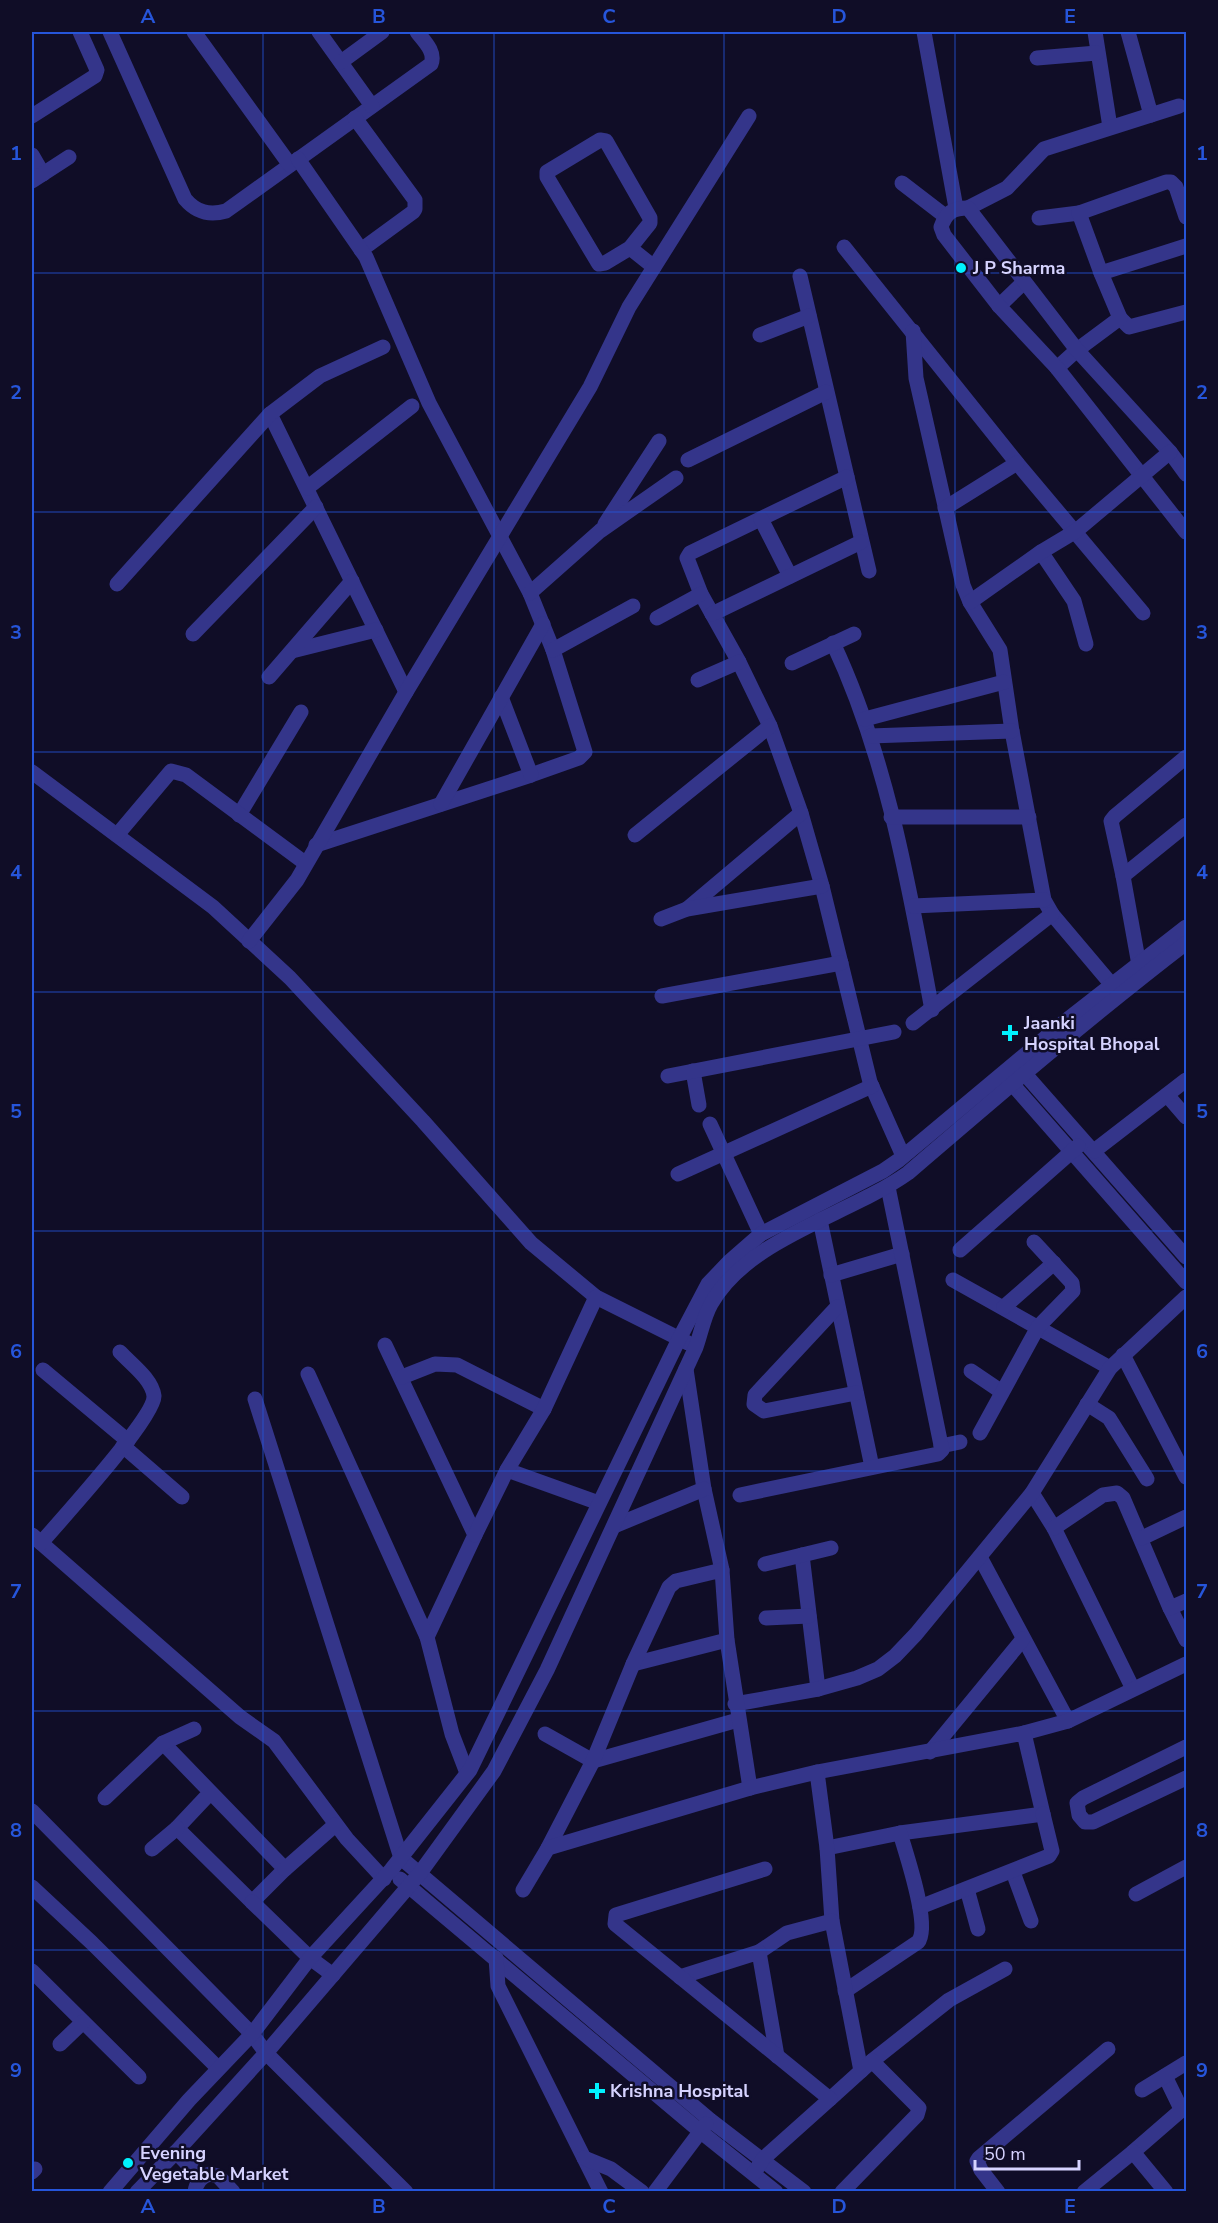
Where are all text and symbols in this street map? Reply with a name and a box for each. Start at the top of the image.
text: A [141,3,156,30]
text: B [372,3,386,30]
text: C [602,3,616,30]
text: D [831,3,847,30]
text: E [1064,3,1076,30]
text: 1 [10,140,22,167]
text: 1 [1196,140,1208,167]
place label: J P Sharma [972,256,1065,280]
marker: J P Sharma [954,261,968,275]
text: 2 [10,379,22,406]
text: 2 [1196,379,1208,406]
text: 3 [10,619,22,646]
text: 3 [1196,619,1208,646]
text: 4 [10,859,22,886]
text: 4 [1196,859,1208,886]
place label: Jaanki Hospital Bhopal [1023,1011,1160,1056]
marker: Jaanki Hospital Bhopal [1001,1024,1019,1042]
text: 5 [10,1098,22,1125]
text: 5 [1196,1098,1208,1125]
text: 6 [10,1338,22,1365]
text: 6 [1196,1338,1208,1365]
text: 7 [10,1578,22,1605]
text: 7 [1196,1578,1208,1605]
text: 8 [10,1817,22,1844]
text: 8 [1196,1817,1208,1844]
text: 9 [10,2057,22,2084]
text: 9 [1196,2057,1208,2084]
place label: Krishna Hospital [610,2079,749,2103]
marker: Krishna Hospital [588,2082,606,2100]
scale bar [975,2133,1078,2171]
place label: Evening Vegetable Market [139,2141,289,2186]
text: 50 m [984,2142,1026,2166]
marker: Evening Vegetable Market [121,2156,135,2170]
text: A [141,2193,156,2220]
text: B [372,2193,386,2220]
text: C [602,2193,616,2220]
text: D [831,2193,847,2220]
text: E [1064,2193,1076,2220]

